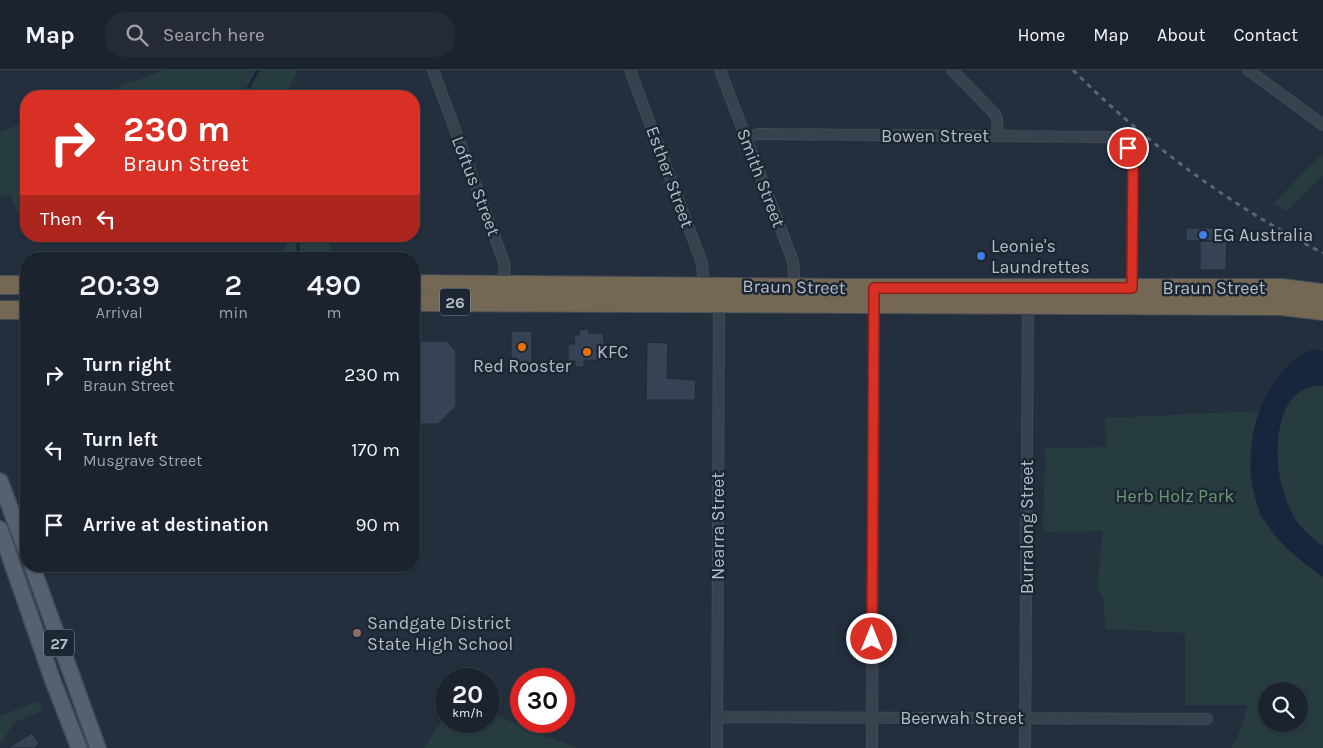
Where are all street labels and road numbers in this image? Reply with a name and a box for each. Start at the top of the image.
street label: Esther Street [641,123,699,231]
street label: Smith Street [732,125,790,231]
street label: Bowen Street [881,125,989,147]
street label: Loftus Street [447,133,505,239]
street label: Braun Street [742,275,846,299]
street label: Braun Street [1162,277,1266,299]
road number: 26 [440,288,470,316]
street label: Burralong Street [1016,459,1038,594]
street label: Nearra Street [707,472,729,580]
road number: 27 [44,630,74,656]
street label: Beerwah Street [900,707,1024,729]

